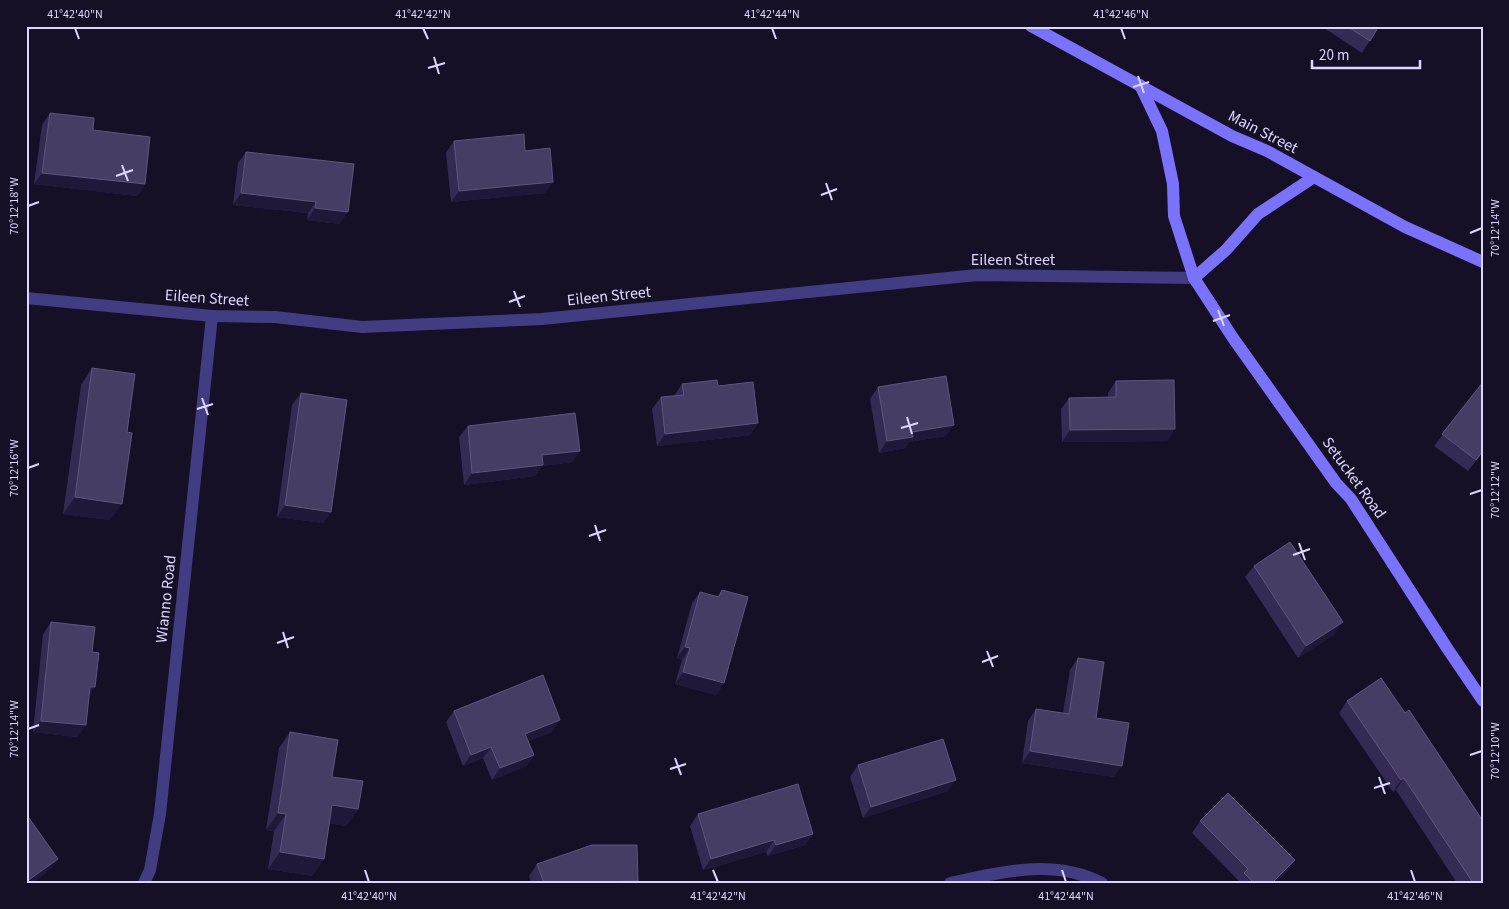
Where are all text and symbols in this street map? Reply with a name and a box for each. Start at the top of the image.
text: 41°42'40"N [47,6,103,23]
text: 41°42'42"N [395,6,451,23]
text: 41°42'44"N [744,6,800,23]
text: 41°42'46"N [1093,6,1149,23]
scale bar [1312,38,1419,70]
text: 20 m [1319,45,1349,66]
street label: Main Street [1224,105,1302,159]
text: 70°12'18"W [6,177,23,235]
text: 70°12'14"W [1487,199,1504,257]
street label: Eileen Street [971,249,1056,271]
street label: Eileen Street [566,281,653,311]
street label: Eileen Street [164,284,250,312]
street label: Setucket Road [1317,433,1391,523]
text: 70°12'16"W [6,439,23,497]
text: 70°12'12"W [1487,461,1504,519]
street label: Wianno Road [150,554,182,644]
text: 70°12'14"W [6,700,23,758]
text: 70°12'10"W [1487,722,1504,780]
text: 41°42'40"N [341,888,397,905]
text: 41°42'42"N [690,888,746,905]
text: 41°42'44"N [1038,888,1094,905]
text: 41°42'46"N [1387,888,1443,905]

